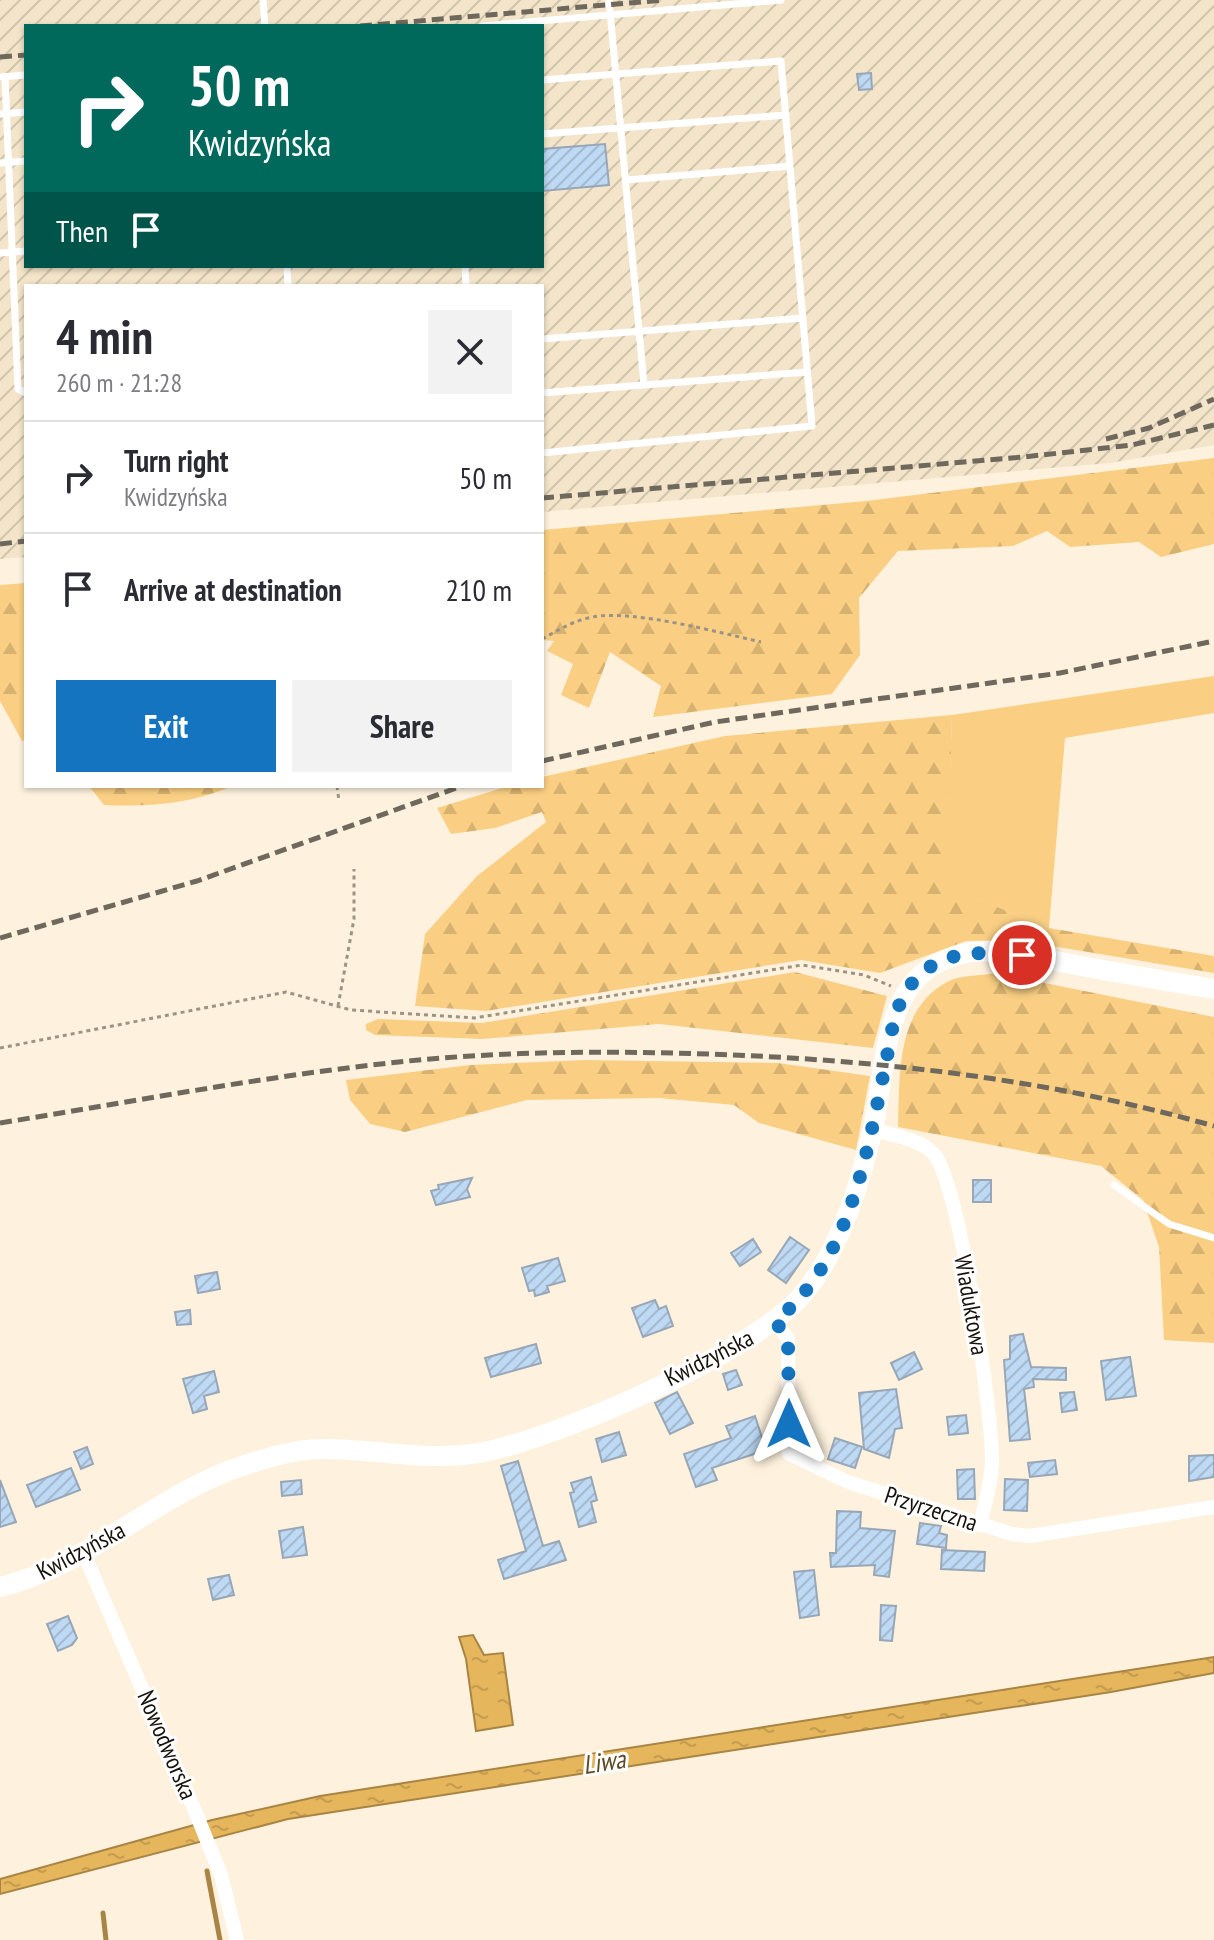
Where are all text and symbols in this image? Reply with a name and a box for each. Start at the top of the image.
text: 50 m [188,49,290,121]
icon: right [56,56,160,160]
text: Kwidzyńska [188,119,331,166]
icon: arrive [124,208,168,252]
text: Then [56,211,108,250]
text: 4 min [56,305,153,367]
button: close [428,310,512,394]
text: 260 m · 21:28 [56,366,182,399]
text: Turn right [124,441,228,480]
icon: right [56,455,100,499]
text: 50 m [459,458,512,497]
text: Kwidzyńska [124,480,228,513]
icon: arrive [56,567,100,611]
text: Arrive at destination [124,570,342,609]
text: 210 m [446,570,512,609]
button: Exit [56,680,276,772]
button: Share [292,680,512,772]
pin [988,921,1056,989]
icon: arrive [1000,933,1044,977]
street label: Wiaduktowa [947,1252,996,1358]
street label: Kwidzyńska [659,1322,758,1393]
position arrow [747,1382,831,1466]
street label: Przyrzeczna [881,1479,982,1538]
street label: Kwidzyńska [31,1514,130,1587]
street label: Nowodworska [131,1686,204,1804]
water label: Liwa [581,1742,629,1781]

